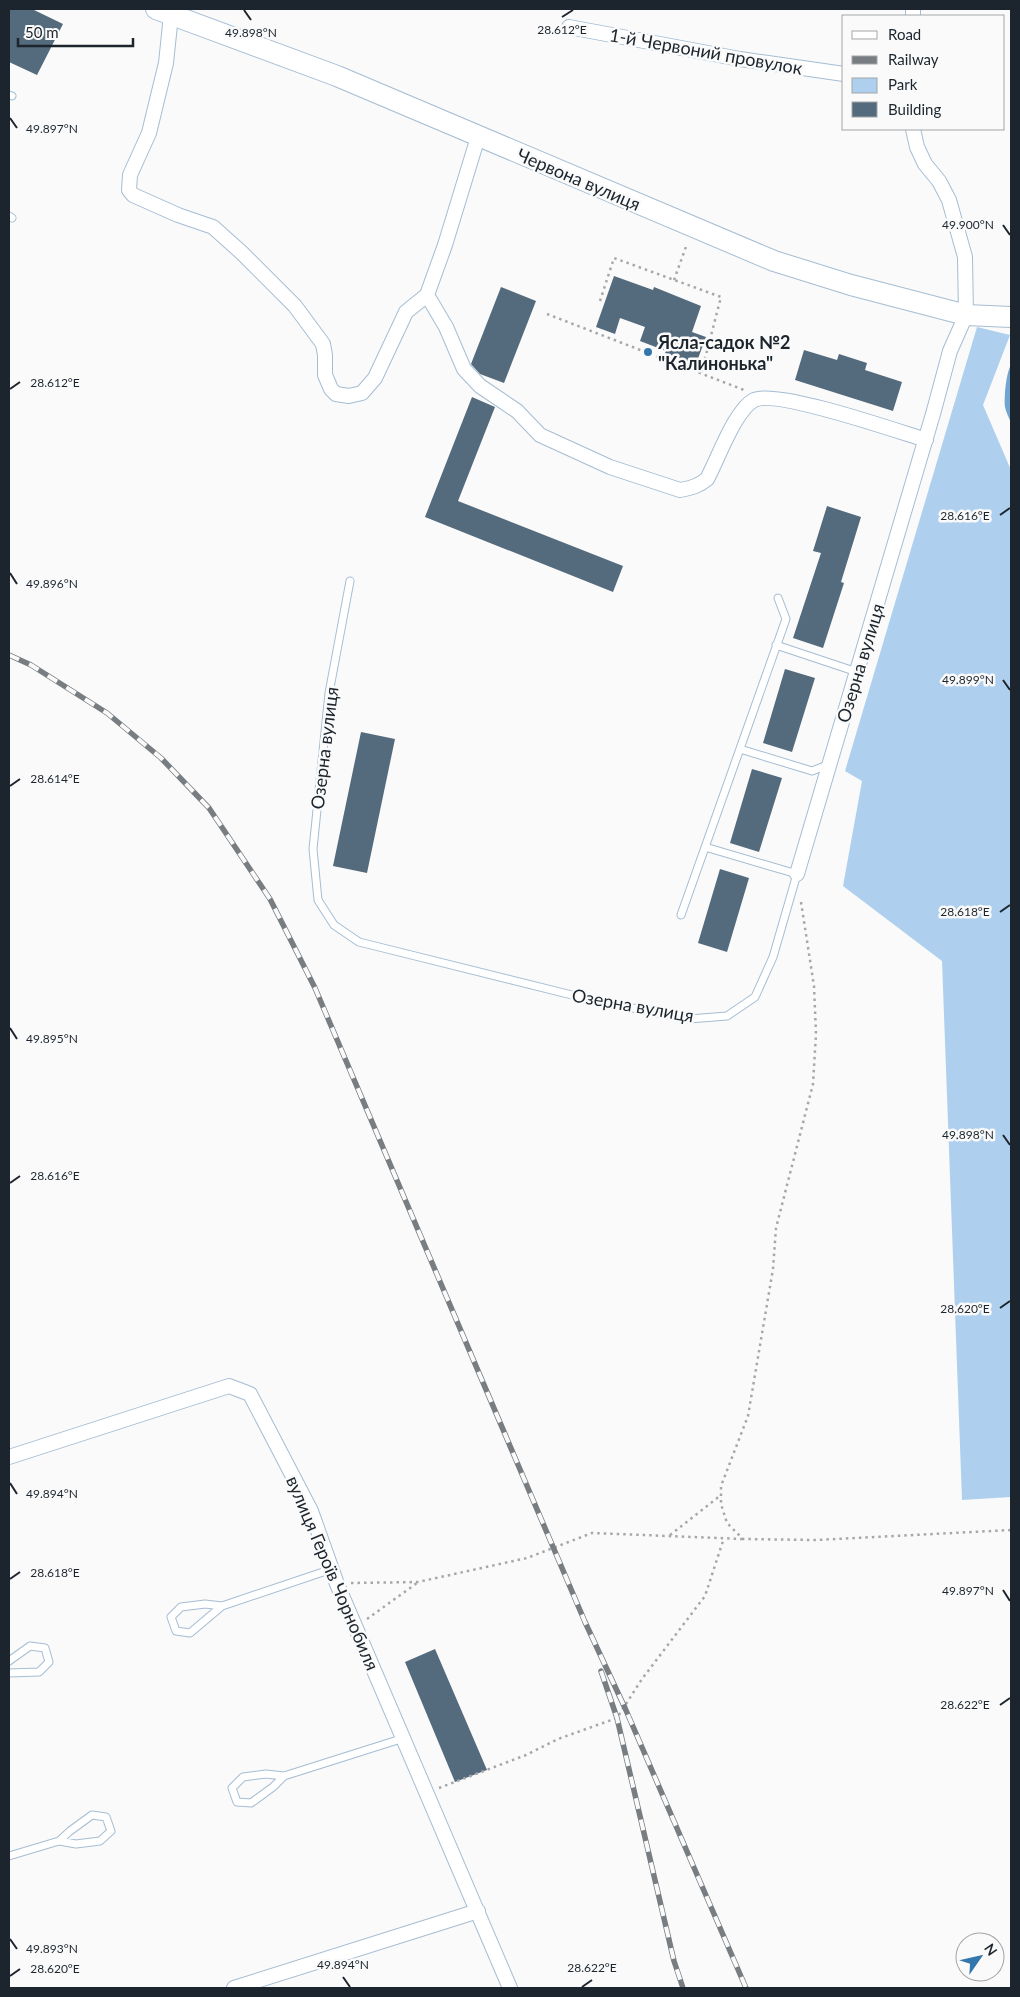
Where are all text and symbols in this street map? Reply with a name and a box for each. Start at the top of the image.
scale bar [18,15,132,47]
legend [842,15,1005,130]
text: 28.612°E [537,22,587,37]
text: 50 m [25,23,59,41]
street label: 1-й Червоний провулок [608,23,805,79]
text: 49.898°N [225,25,277,40]
text: Road [888,25,921,43]
text: Railway [888,50,939,68]
text: Park [888,75,918,93]
text: Building [888,100,941,118]
text: 49.897°N [26,121,78,136]
street label: Червона вулиця [514,143,644,215]
text: 49.900°N [942,217,994,232]
place label: Ясла-садок №2 "Калинонька" [657,331,790,374]
marker: Ясла-садок №2 "Калинонька" [642,346,654,358]
text: 28.612°E [30,375,80,390]
text: 28.616°E [940,508,990,523]
text: 49.896°N [26,576,78,591]
street label: Озерна вулиця [831,601,889,725]
text: 49.899°N [942,672,994,687]
street label: Озерна вулиця [306,685,342,811]
text: 28.614°E [30,771,80,786]
text: 28.618°E [940,904,990,919]
street label: Озерна вулиця [570,983,696,1027]
text: 49.895°N [26,1031,78,1046]
text: 49.898°N [942,1127,994,1142]
text: 28.616°E [30,1168,80,1183]
text: 28.620°E [940,1301,990,1316]
street label: вулиця Героїв Чорнобиля [282,1472,384,1674]
text: 49.894°N [26,1486,78,1501]
text: 28.618°E [30,1565,80,1580]
text: 49.897°N [942,1583,994,1598]
text: 28.622°E [940,1697,990,1712]
north arrow [955,1932,1005,1982]
text: N [981,1940,1001,1959]
text: 49.893°N [26,1941,78,1956]
text: 49.894°N [317,1957,369,1972]
text: 28.622°E [567,1960,617,1975]
text: 28.620°E [30,1961,80,1976]

